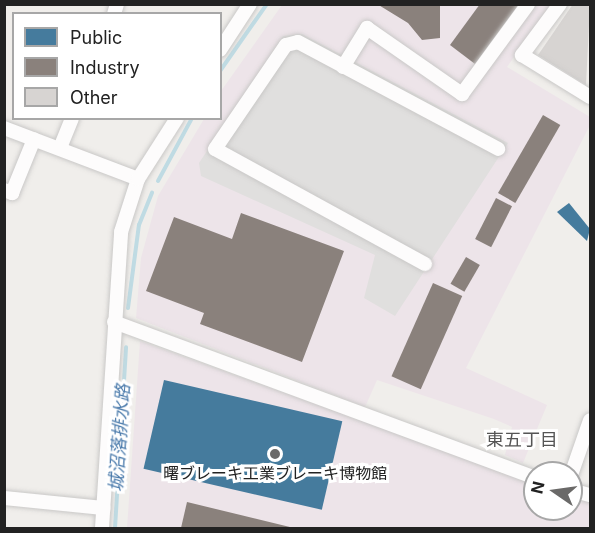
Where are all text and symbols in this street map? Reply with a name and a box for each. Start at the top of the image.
legend [12,12,222,120]
text: Public [70,27,122,48]
text: Industry [70,57,140,78]
text: Other [70,87,118,108]
water label: 城沼落排水路 [105,383,135,493]
district label: 東五丁目 [486,429,558,451]
marker: 曙ブレーキ工業ブレーキ博物館 [268,447,282,461]
north arrow [523,461,583,521]
place label: 曙ブレーキ工業ブレーキ博物館 [163,463,387,483]
text: N [526,479,549,496]

